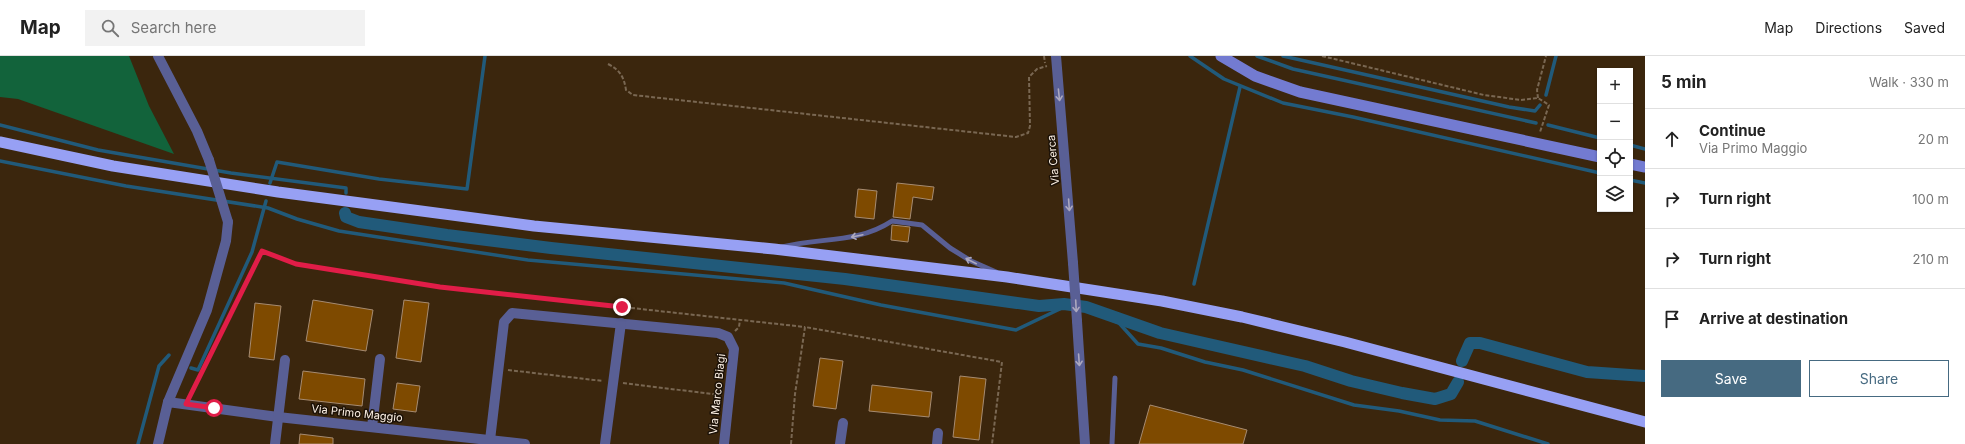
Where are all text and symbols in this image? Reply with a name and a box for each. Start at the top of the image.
search box [85,10,365,46]
text: Map [20,16,61,39]
icon: search [99,17,121,39]
text: Search here [131,18,216,37]
text: Map [1764,19,1793,36]
text: Directions [1815,19,1882,36]
text: Saved [1904,19,1945,36]
map controls [1597,68,1633,212]
button: + [1597,68,1633,104]
text: 5 min [1661,72,1707,92]
text: Walk · 330 m [1869,74,1949,90]
one-way arrow [1055,88,1063,101]
button: − [1597,104,1633,140]
text: Continue [1699,121,1766,140]
icon: ahead [1661,128,1683,150]
text: 20 m [1918,131,1949,147]
street label: Via Cerca [1044,134,1062,186]
button: locate [1597,140,1633,176]
text: Via Primo Maggio [1699,140,1807,156]
button: layers [1597,176,1633,212]
icon: right [1661,188,1683,210]
text: Turn right [1699,189,1771,208]
text: 100 m [1912,191,1949,207]
one-way arrow [1065,198,1072,211]
one-way arrow [850,232,863,240]
icon: right [1661,248,1683,270]
text: Turn right [1699,249,1771,268]
text: 210 m [1913,251,1949,267]
one-way arrow [965,257,977,264]
route end [613,298,631,316]
one-way arrow [1072,299,1079,312]
icon: arrive [1661,308,1683,330]
text: Arrive at destination [1699,309,1848,328]
street label: Via Marco Biagi [706,353,728,435]
one-way arrow [1076,353,1083,366]
button: Save [1661,360,1801,397]
button: Share [1809,360,1949,397]
route start [205,399,223,417]
street label: Via Primo Maggio [311,401,404,425]

